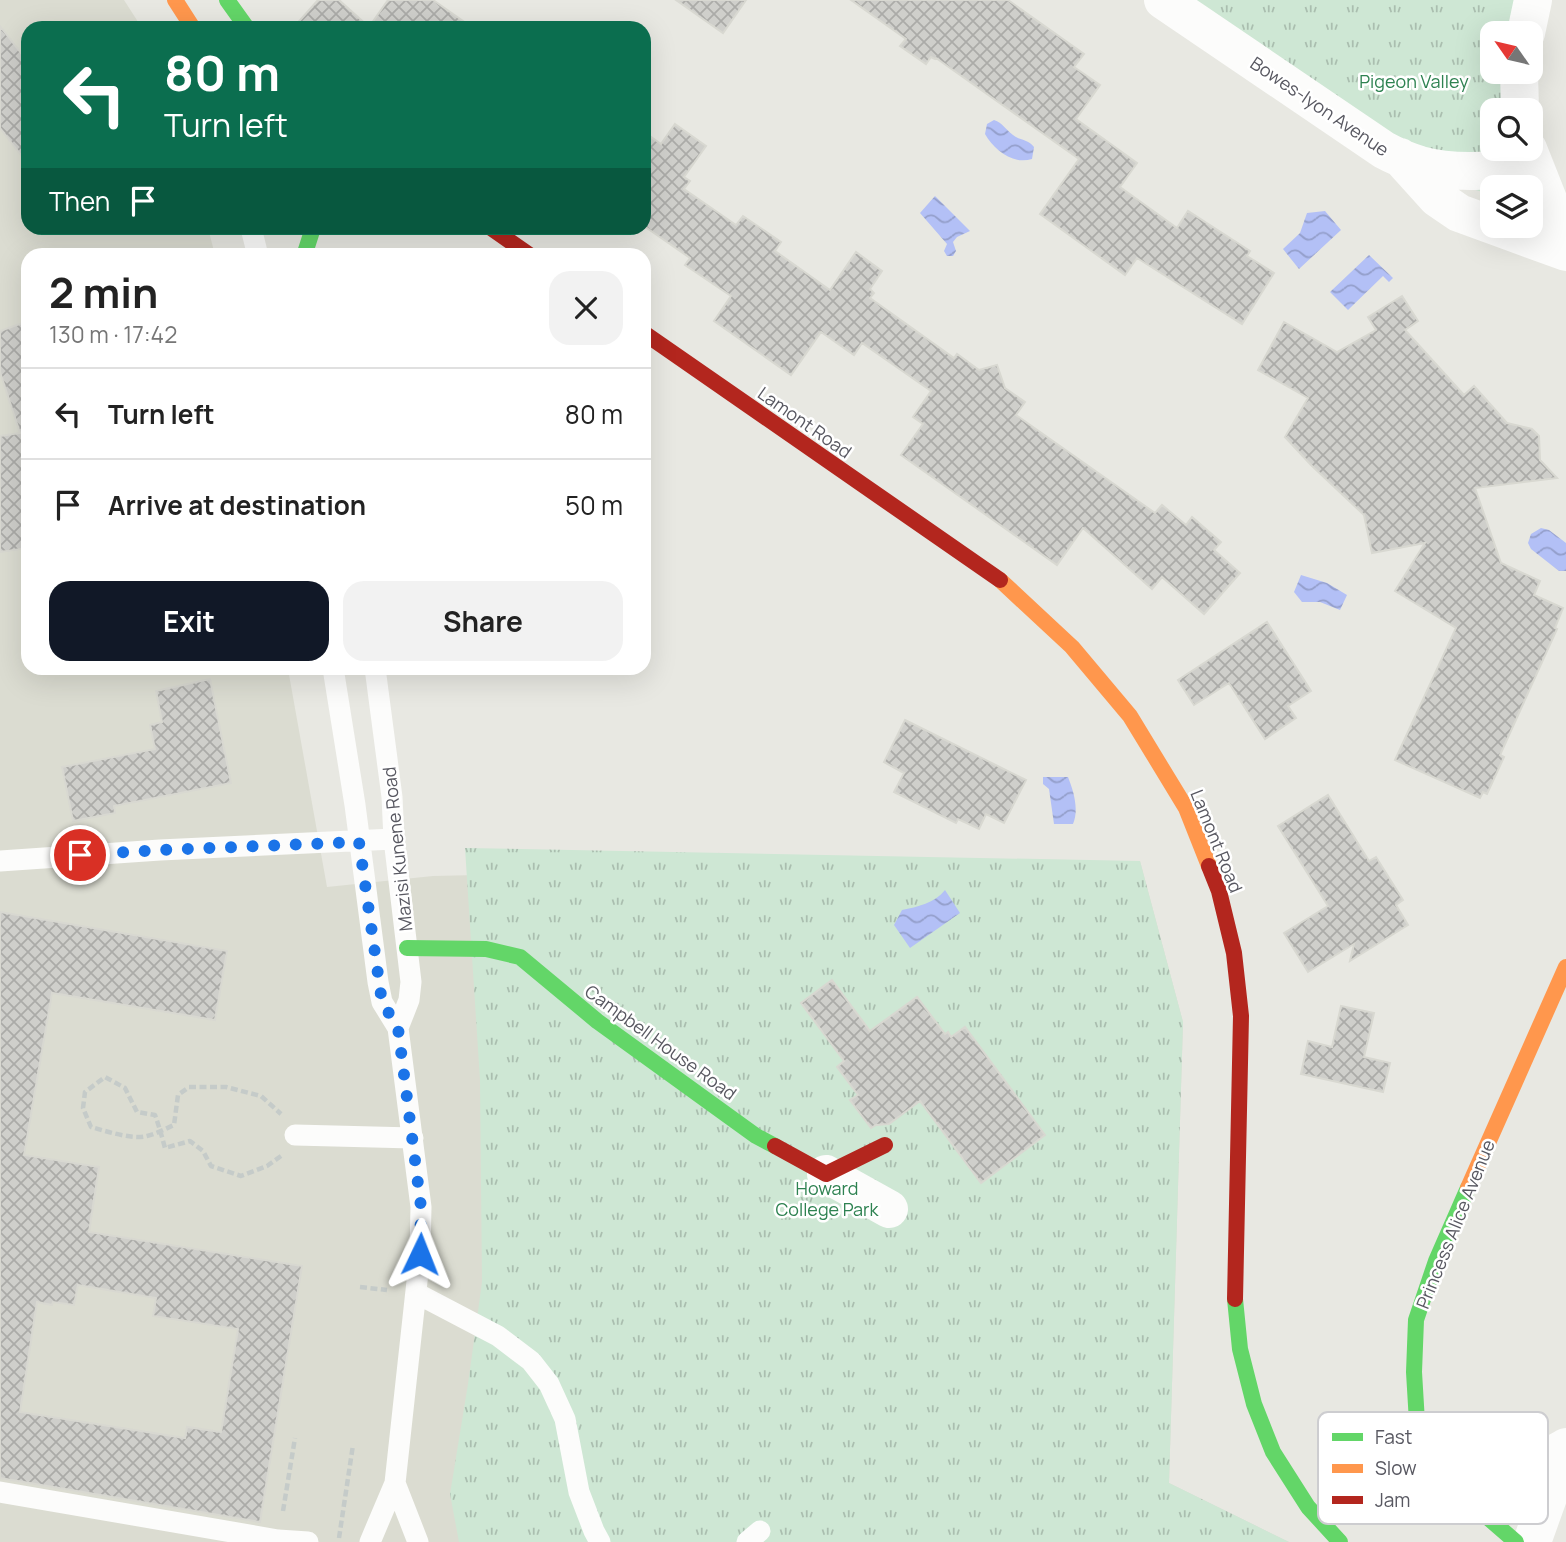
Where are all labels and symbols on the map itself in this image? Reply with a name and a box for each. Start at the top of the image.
north arrow [1480,21,1544,84]
street label: Bowes-lyon Avenue [1246,51,1394,161]
park label: Pigeon Valley [1359,69,1469,93]
street label: Lamont Road [753,381,857,463]
street label: Mazisi Kunene Road [376,766,418,932]
street label: Lamont Road [1185,786,1249,896]
pin [50,825,110,885]
street label: Campbell House Road [580,979,742,1105]
street label: Princess Alice Avenue [1410,1136,1500,1312]
park label: Howard College Park [775,1176,880,1221]
position arrow [383,1217,457,1291]
legend [1318,1412,1548,1524]
text: Fast [1375,1424,1412,1450]
text: Slow [1375,1455,1417,1481]
text: Jam [1375,1487,1410,1513]

